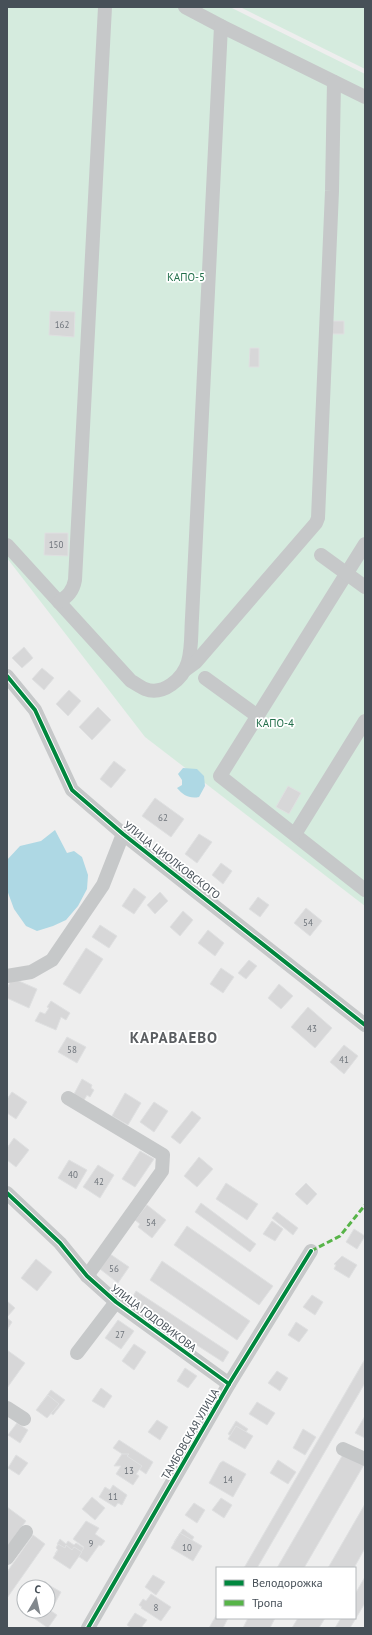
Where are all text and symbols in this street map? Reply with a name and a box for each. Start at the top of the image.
park label: КАПО-5 [167,270,205,284]
house number: 162 [55,319,69,330]
house number: 150 [49,539,63,550]
park label: КАПО-4 [256,716,294,730]
house number: 62 [158,812,168,823]
street label: УЛИЦА ЦИОЛКОВСКОГО [121,818,223,902]
house number: 54 [303,917,313,928]
house number: 43 [307,1023,317,1034]
district label: КАРАВАЕВО [130,1028,218,1047]
house number: 58 [67,1044,77,1055]
house number: 41 [339,1054,349,1065]
house number: 40 [68,1169,78,1180]
house number: 42 [94,1176,104,1187]
house number: 54 [146,1217,156,1228]
house number: 56 [109,1263,119,1274]
street label: УЛИЦА ГОДОВИКОВА [108,1281,200,1355]
house number: 27 [115,1329,125,1340]
street label: ТАМБОВСКАЯ УЛИЦА [158,1385,222,1482]
house number: 13 [124,1465,134,1476]
house number: 14 [223,1474,233,1485]
house number: 11 [108,1491,118,1502]
house number: 9 [89,1538,94,1549]
house number: 10 [182,1542,192,1553]
legend [216,1567,356,1619]
text: Велодорожка [252,1575,323,1590]
north arrow [16,1579,56,1619]
text: С [33,1582,42,1597]
text: Тропа [252,1595,283,1610]
house number: 8 [154,1602,159,1613]

